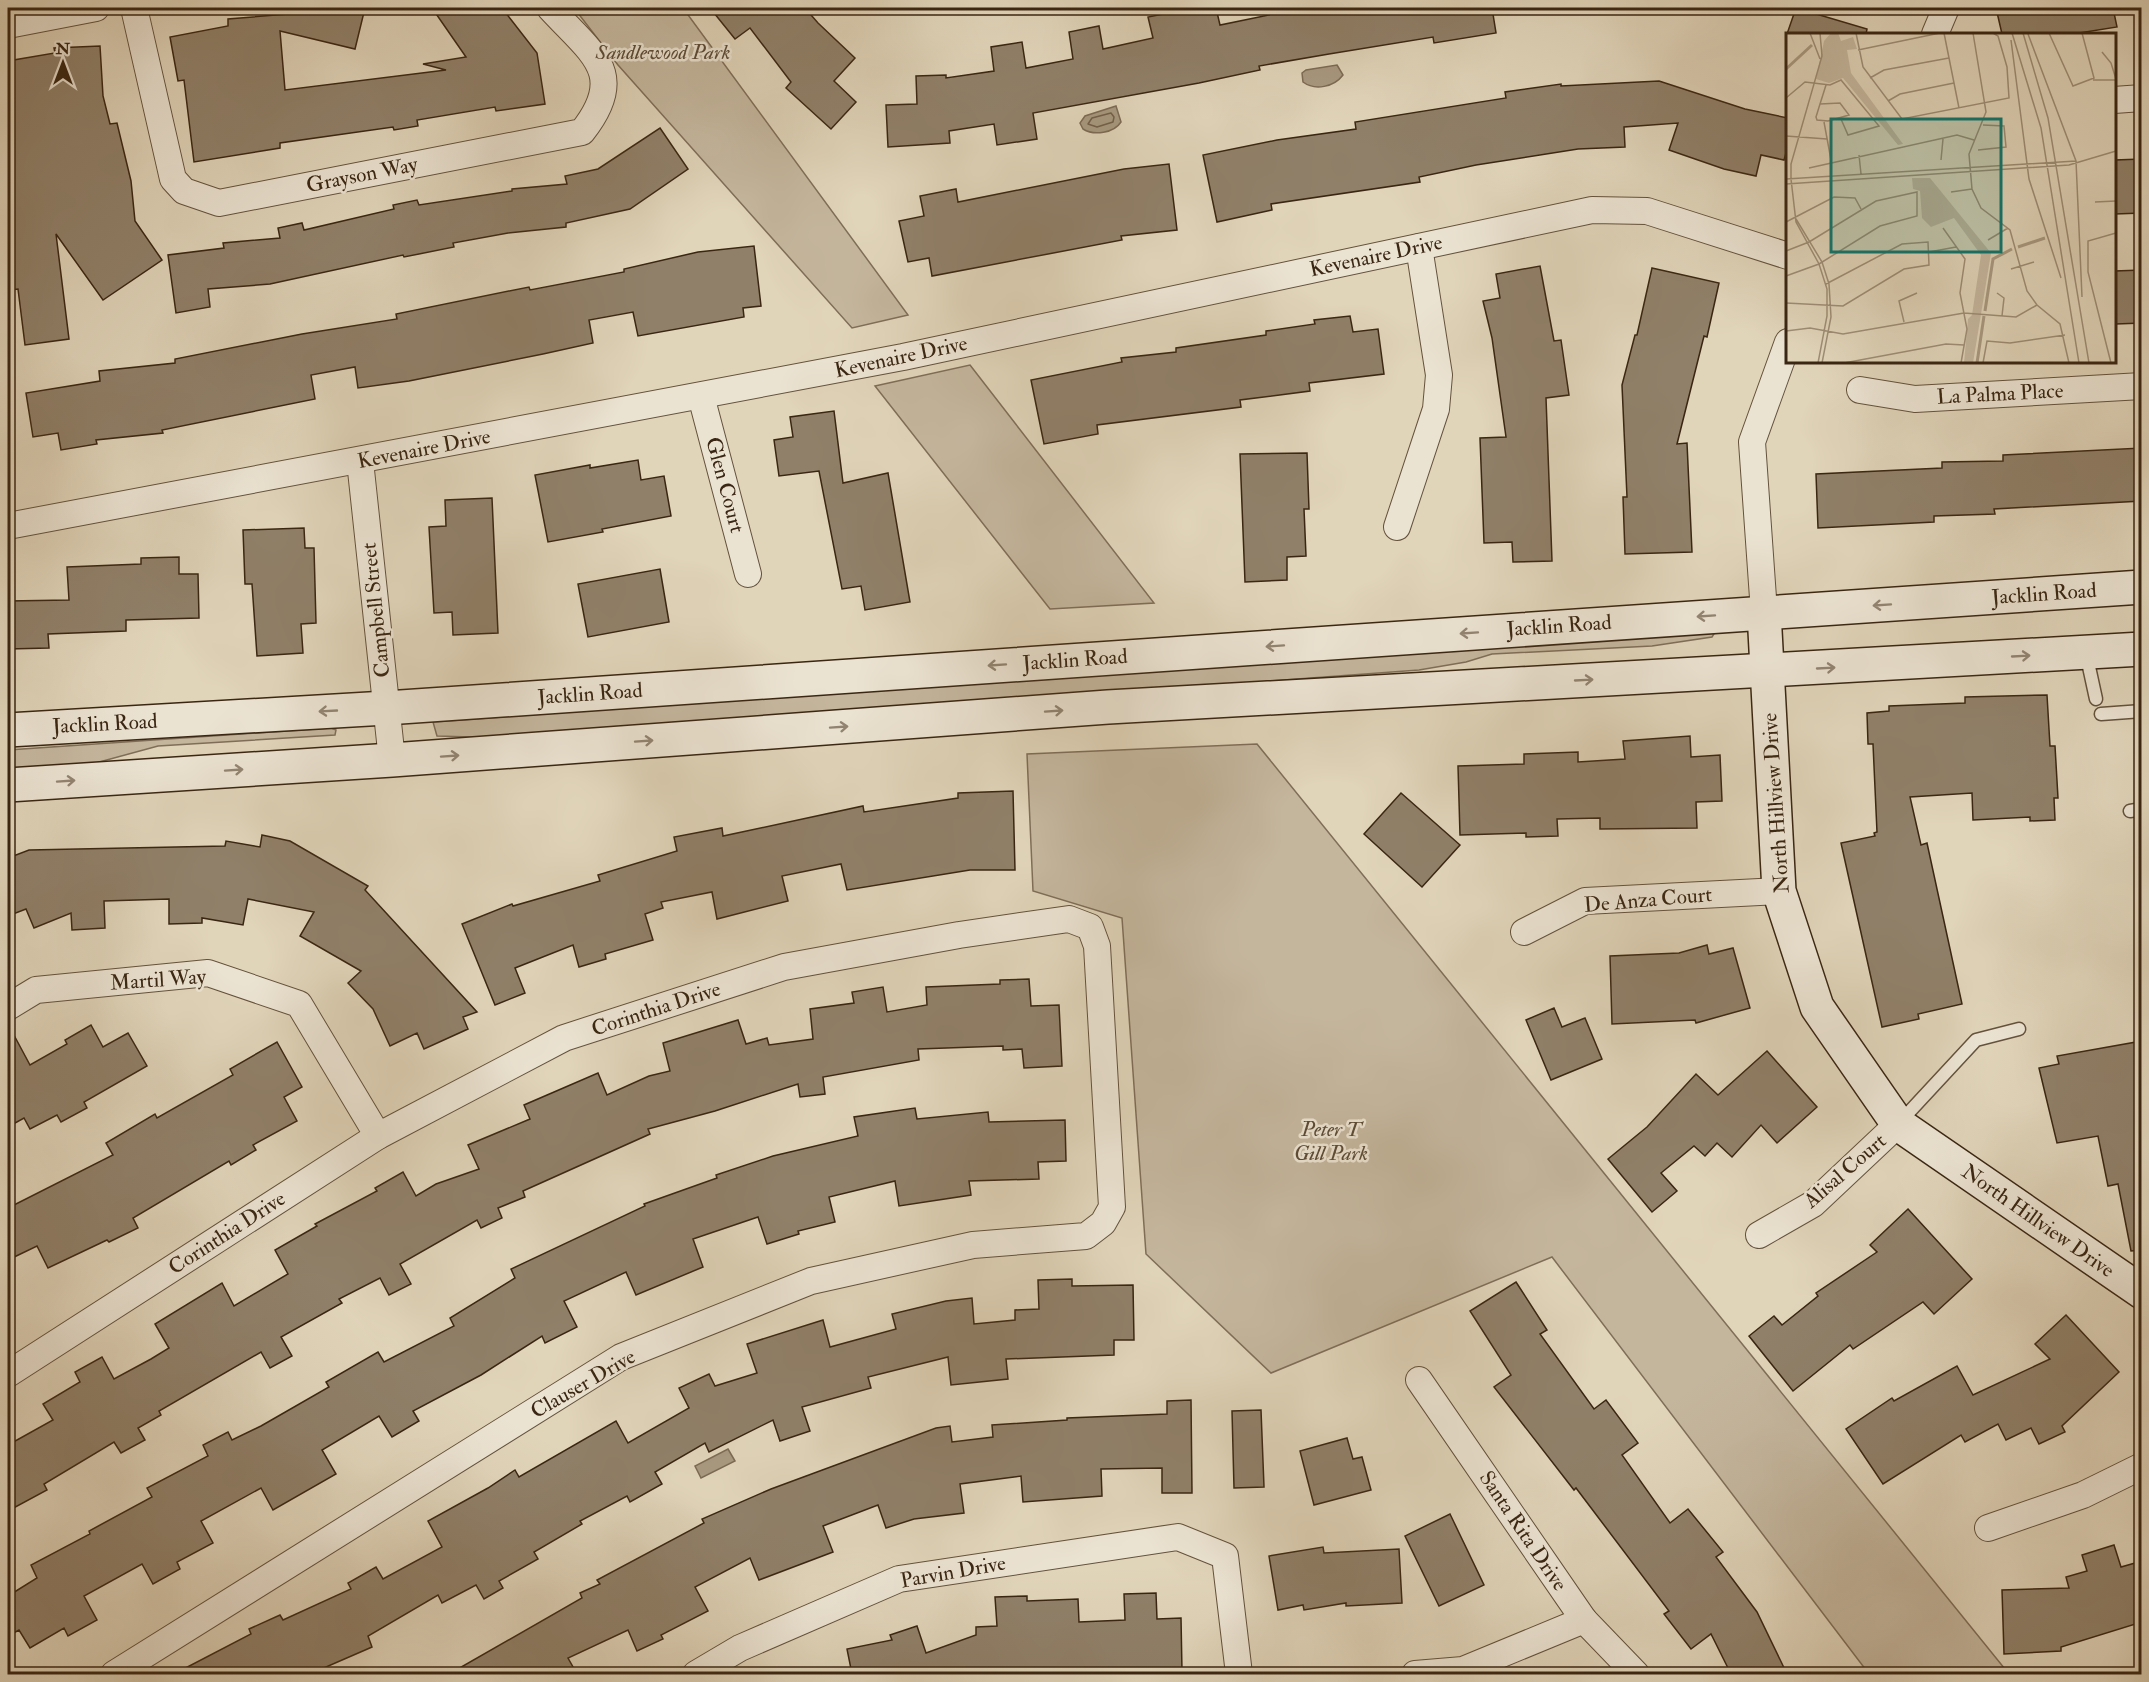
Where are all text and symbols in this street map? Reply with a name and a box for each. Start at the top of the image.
north arrow [33,33,93,93]
inset map [1786,33,2116,363]
text: N [55,39,71,59]
park label: Sandlewood Park [595,39,730,66]
street label: Grayson Way [304,151,421,199]
street label: Kevenaire Drive [1307,229,1445,283]
street label: Kevenaire Drive [832,330,970,384]
street label: La Palma Place [1936,377,2064,411]
street label: Kevenaire Drive [355,423,493,475]
street label: Glen Court [699,434,751,536]
street label: Campbell Street [355,541,397,679]
street label: Jacklin Road [1990,577,2098,611]
one-way arrow [1872,599,1892,610]
street label: Jacklin Road [1505,609,1613,643]
one-way arrow [1696,611,1716,622]
one-way arrow [1460,627,1480,638]
one-way arrow [1265,641,1285,652]
street label: Jacklin Road [1021,643,1129,677]
one-way arrow [2010,651,2030,662]
one-way arrow [987,660,1007,671]
one-way arrow [1815,662,1835,673]
one-way arrow [1573,674,1593,685]
street label: Jacklin Road [536,677,644,711]
one-way arrow [318,706,338,717]
one-way arrow [1044,706,1064,717]
street label: Jacklin Road [51,708,159,740]
street label: North Hillview Drive [1756,712,1796,894]
one-way arrow [828,721,848,732]
one-way arrow [634,736,654,747]
one-way arrow [439,750,459,761]
one-way arrow [223,764,243,775]
one-way arrow [55,775,75,786]
street label: De Anza Court [1583,881,1713,919]
street label: Martil Way [109,963,208,997]
street label: Corinthia Drive [588,975,724,1043]
park label: Peter T Gill Park [1294,1116,1368,1167]
street label: Alisal Court [1797,1128,1892,1215]
street label: North Hillview Drive [1956,1158,2120,1284]
street label: Corinthia Drive [163,1185,291,1281]
street label: Clauser Drive [526,1343,640,1425]
street label: Santa Rita Drive [1473,1466,1573,1596]
street label: Parvin Drive [898,1549,1008,1595]

